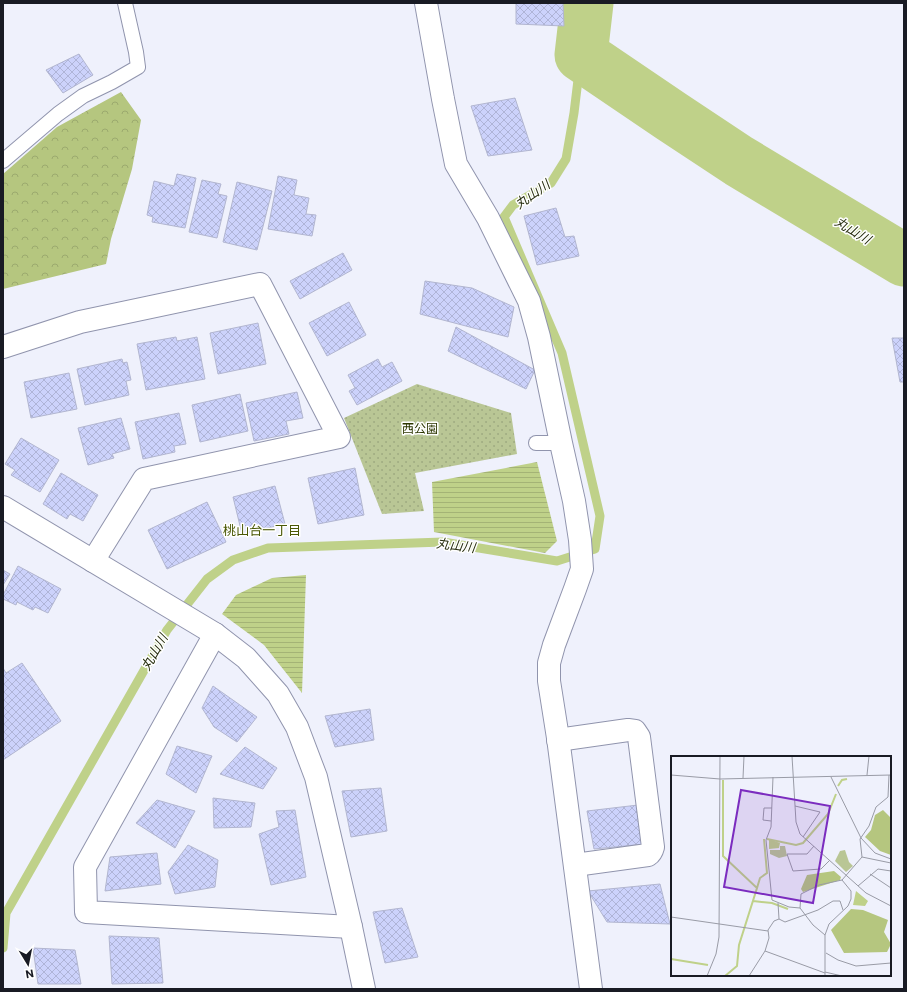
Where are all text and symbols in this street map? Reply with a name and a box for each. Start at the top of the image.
water label: 丸山川 [511,175,554,212]
water label: 丸山川 [832,213,876,248]
park label: 西公園 [402,421,438,435]
district label: 桃山台一丁目 [223,522,301,538]
water label: 丸山川 [436,535,478,556]
water label: 丸山川 [137,629,172,673]
inset map [671,756,891,976]
north arrow [8,944,48,984]
text: N [25,967,35,981]

